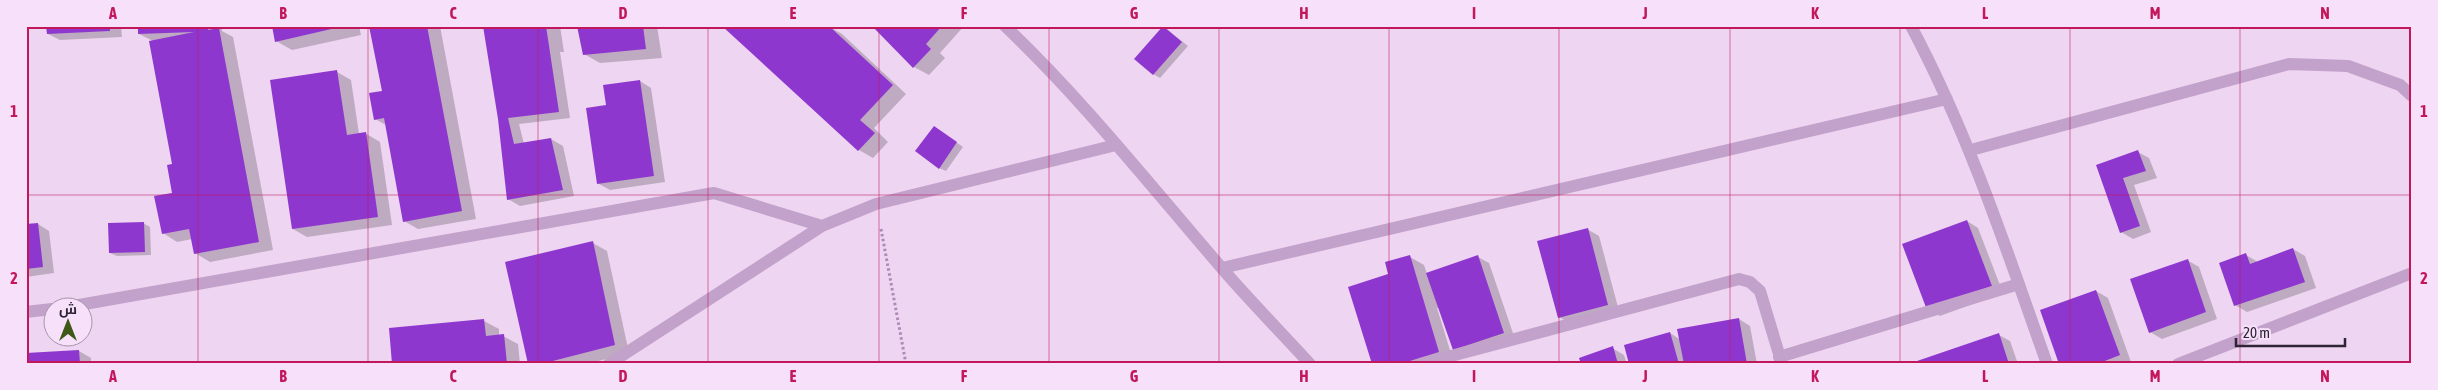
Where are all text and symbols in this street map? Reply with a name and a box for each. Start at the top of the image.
text: A [108,4,117,22]
text: B [279,4,287,22]
text: C [449,4,457,22]
text: D [619,4,628,22]
text: E [790,4,797,22]
text: F [961,4,968,22]
text: G [1130,4,1139,22]
text: H [1299,4,1309,22]
text: I [1472,4,1476,22]
text: J [1641,4,1648,22]
text: K [1811,4,1819,22]
text: L [1982,4,1989,22]
text: M [2150,4,2160,22]
text: N [2320,4,2330,22]
text: 1 [10,102,18,120]
text: 1 [2420,102,2428,120]
text: 2 [10,269,18,287]
text: 2 [2420,269,2428,287]
north arrow [42,298,92,348]
text: ش [59,301,77,318]
scale bar [2236,315,2344,347]
text: 20 m [2243,324,2270,341]
text: A [108,367,117,385]
text: B [279,367,287,385]
text: C [449,367,457,385]
text: D [619,367,628,385]
text: E [790,367,797,385]
text: F [961,367,968,385]
text: G [1130,367,1139,385]
text: H [1299,367,1309,385]
text: I [1472,367,1476,385]
text: J [1641,367,1648,385]
text: K [1811,367,1819,385]
text: L [1982,367,1989,385]
text: M [2150,367,2160,385]
text: N [2320,367,2330,385]

